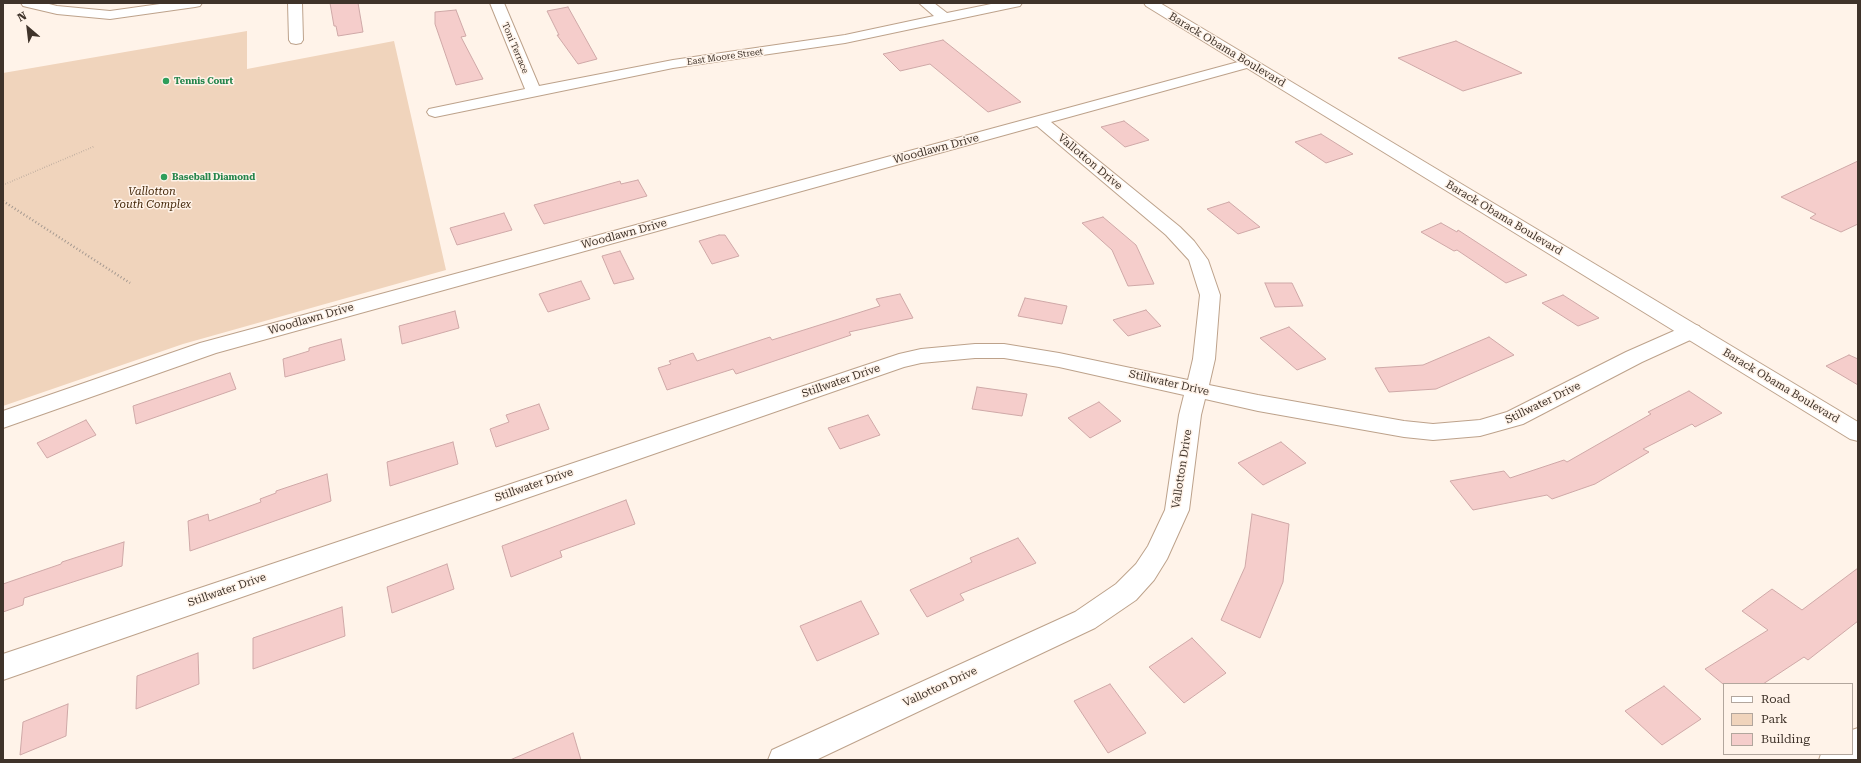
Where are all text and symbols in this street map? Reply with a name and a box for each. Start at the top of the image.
north arrow [8,8,48,48]
text: N [15,9,29,25]
street label: Barack Obama Boulevard [1166,10,1288,90]
street label: Toni Terrace [499,21,531,75]
street label: East Moore Street [686,46,764,68]
marker: Tennis Court [161,76,171,86]
place label: Tennis Court [174,76,233,86]
street label: Woodlawn Drive [892,131,980,167]
street label: Vallotton Drive [1055,131,1125,193]
marker: Baseball Diamond [159,172,169,182]
place label: Baseball Diamond [172,172,255,182]
street label: Barack Obama Boulevard [1443,178,1565,258]
park label: Vallotton Youth Complex [113,185,191,211]
street label: Woodlawn Drive [580,216,668,252]
street label: Woodlawn Drive [267,301,355,337]
street label: Barack Obama Boulevard [1720,346,1842,426]
street label: Stillwater Drive [800,361,882,401]
street label: Stillwater Drive [1128,367,1210,399]
street label: Stillwater Drive [1503,379,1583,427]
street label: Vallotton Drive [1169,428,1195,510]
street label: Stillwater Drive [493,465,575,505]
street label: Stillwater Drive [186,570,268,610]
street label: Vallotton Drive [901,664,979,710]
legend [1723,683,1853,755]
text: Road [1761,692,1790,706]
text: Park [1761,712,1787,726]
text: Building [1761,732,1810,746]

